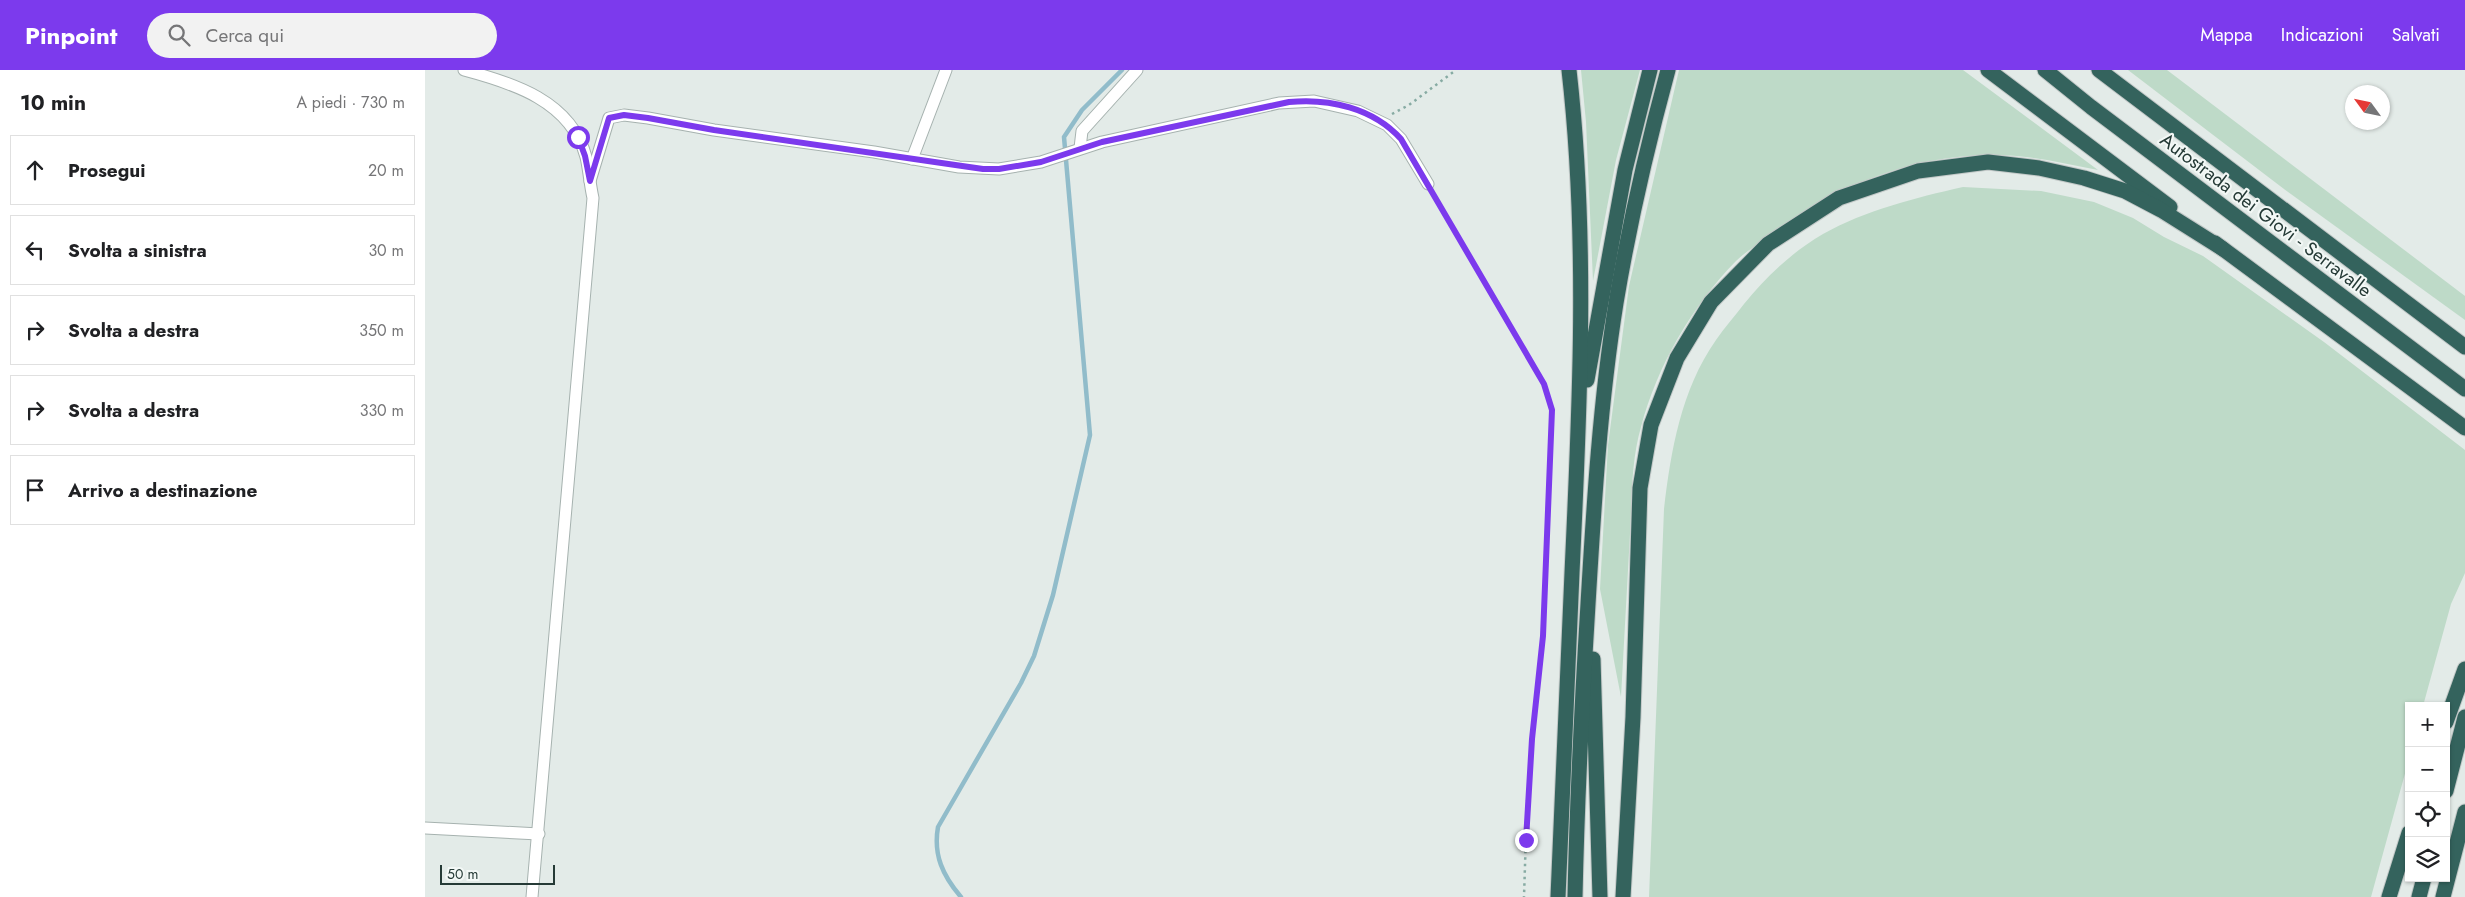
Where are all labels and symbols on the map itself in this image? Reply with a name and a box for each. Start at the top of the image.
north arrow [2345,85,2390,130]
route start [567,126,590,149]
street label: Autostrada dei Giovi - Serravalle [2155,126,2378,304]
route end [1515,829,1538,852]
scale bar [440,862,555,885]

